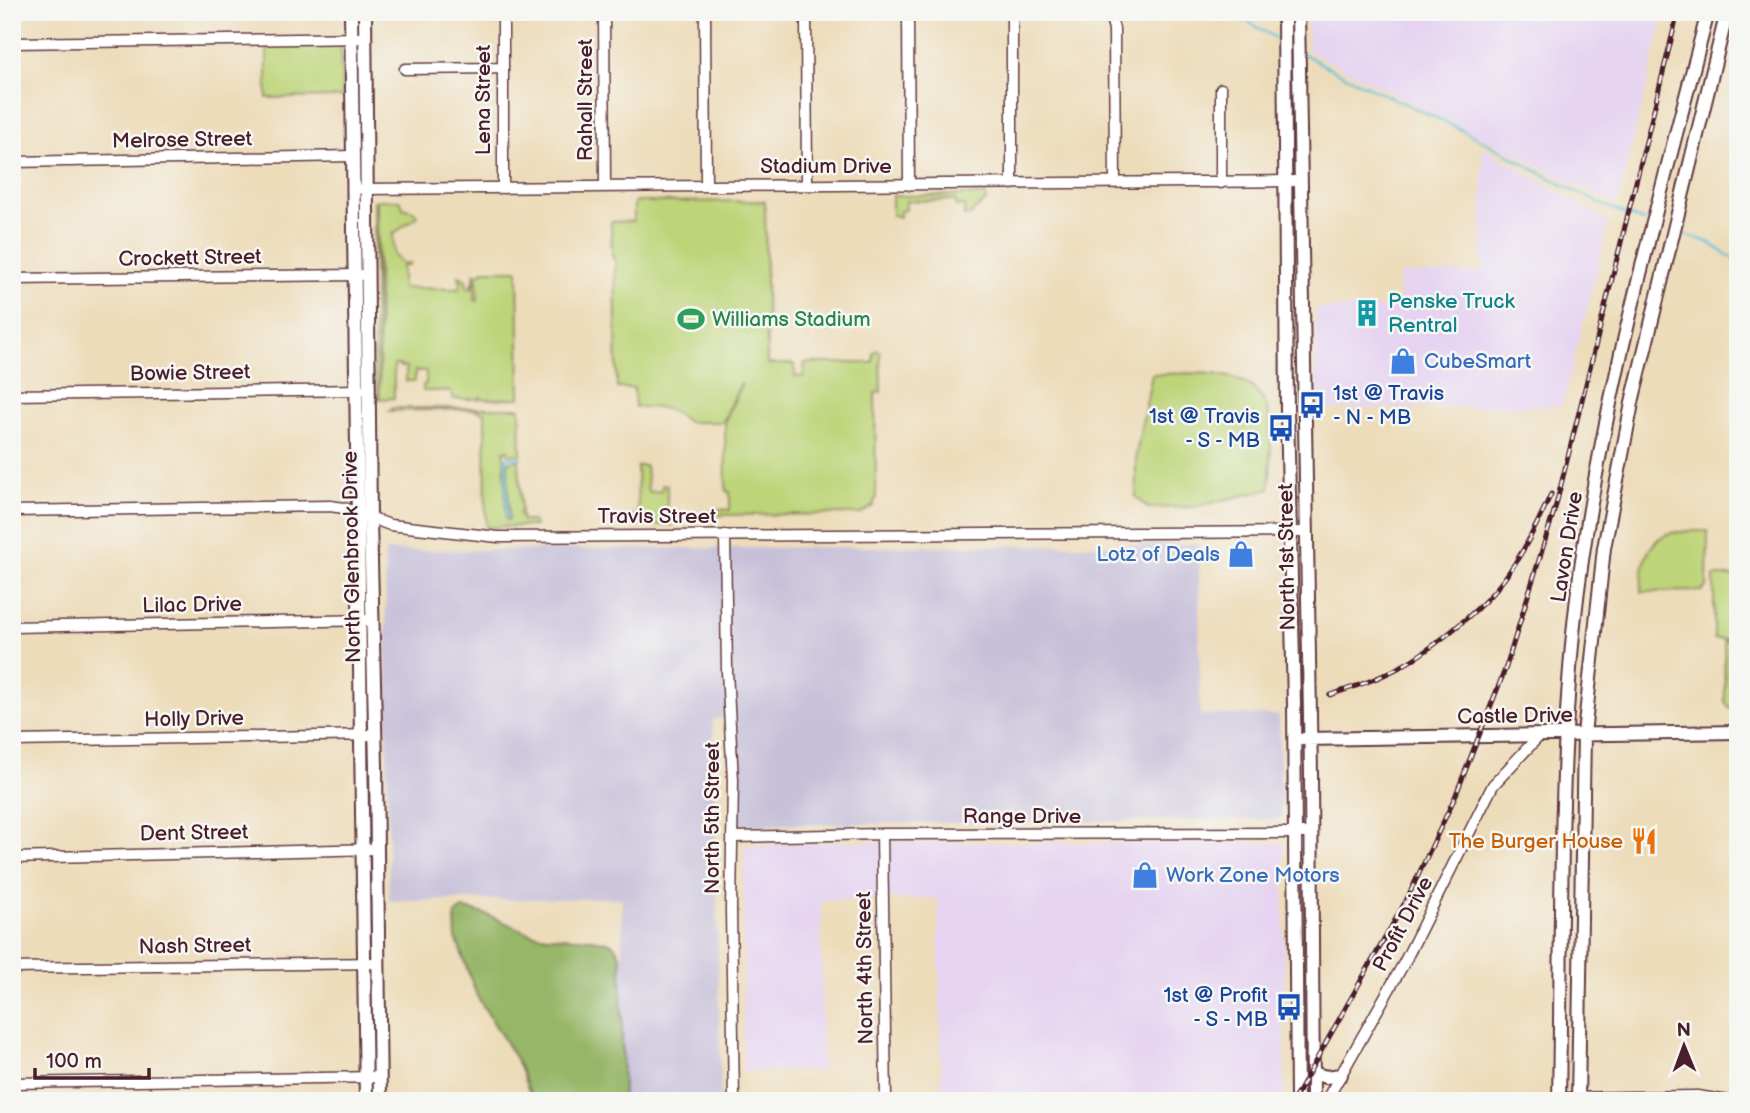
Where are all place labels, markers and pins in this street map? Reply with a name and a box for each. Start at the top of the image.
place label: Penske Truck Rentral [1388,289,1516,338]
building icon: Penske Truck Rentral [1352,298,1382,328]
sports icon: Williams Stadium [676,304,706,334]
place label: Williams Stadium [712,307,871,332]
shop icon: CubeSmart [1388,346,1418,376]
place label: CubeSmart [1424,349,1532,374]
place label: 1st @ Travis - N - MB [1333,381,1444,430]
bus stop icon: 1st @ Travis - N - MB [1297,390,1327,420]
place label: 1st @ Travis - S - MB [1149,404,1260,453]
bus stop icon: 1st @ Travis - S - MB [1266,413,1296,443]
shop icon: Lotz of Deals [1226,539,1256,569]
place label: Lotz of Deals [1096,542,1220,567]
restaurant icon: The Burger House [1629,826,1659,856]
place label: The Burger House [1448,829,1623,854]
shop icon: Work Zone Motors [1130,860,1160,890]
place label: Work Zone Motors [1166,863,1340,888]
place label: 1st @ Profit - S - MB [1163,983,1269,1032]
bus stop icon: 1st @ Profit - S - MB [1274,992,1304,1022]

